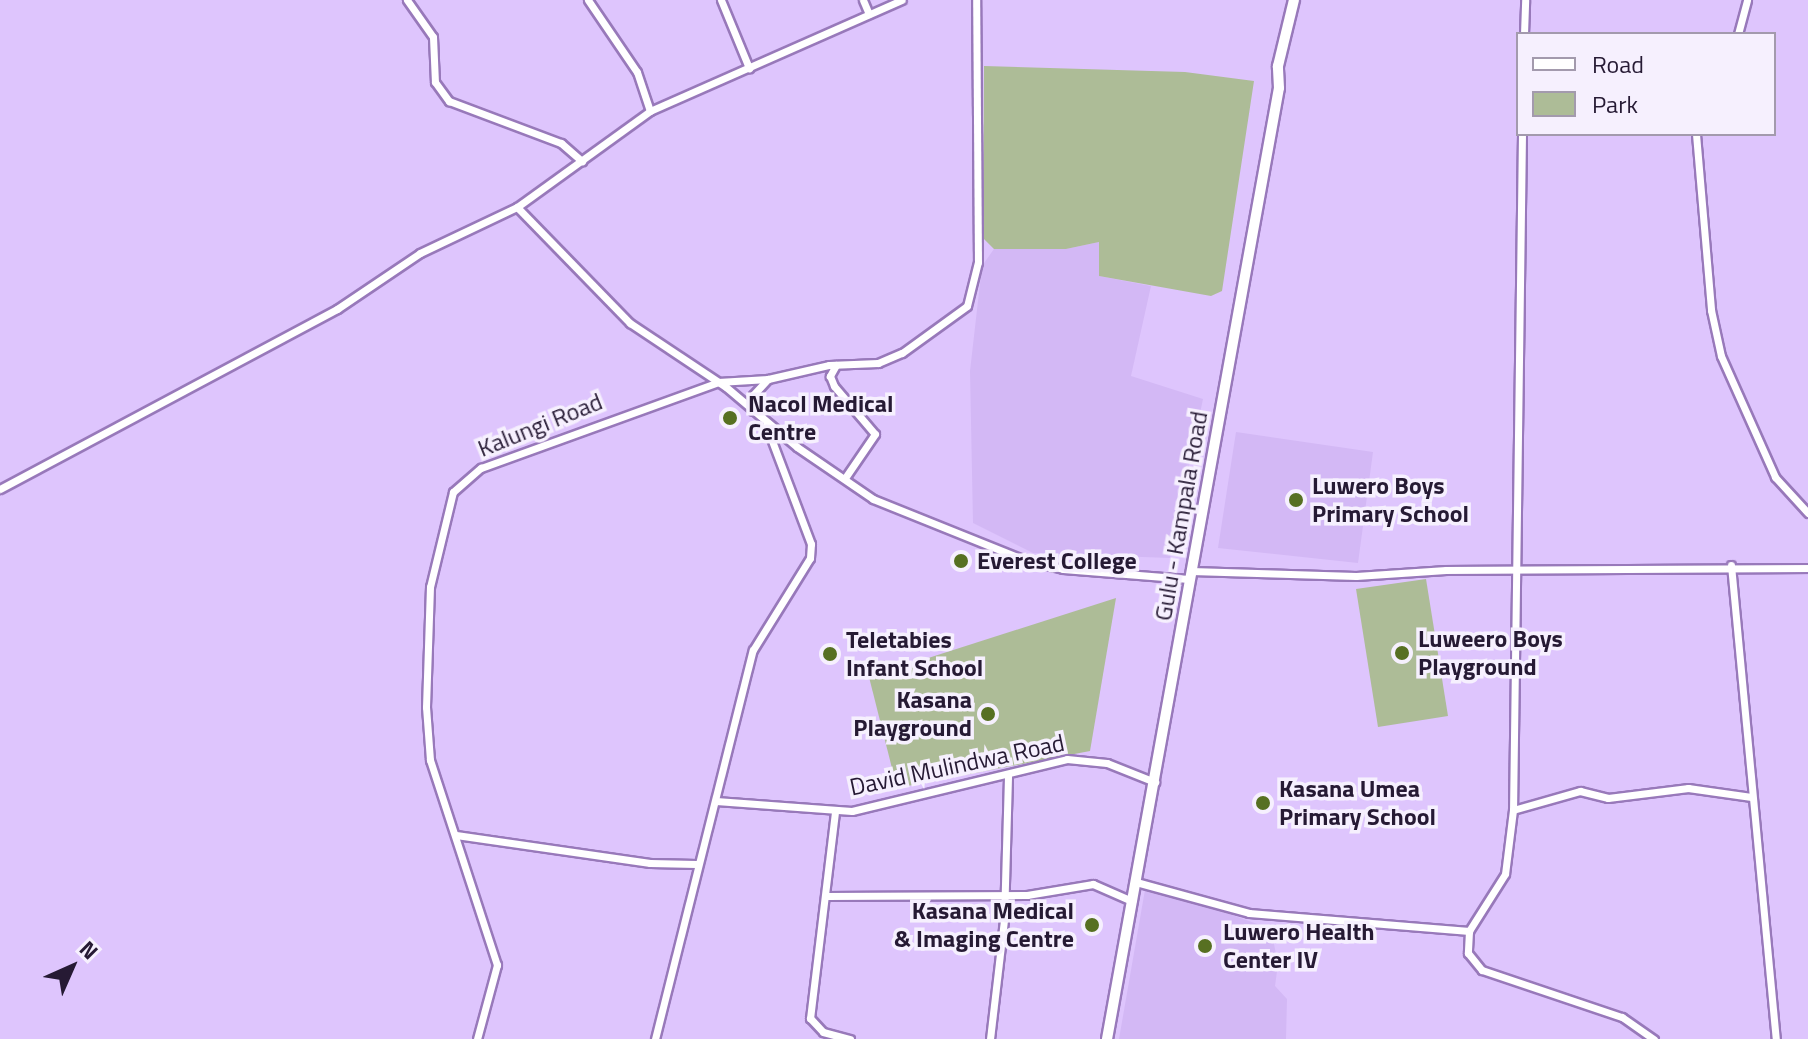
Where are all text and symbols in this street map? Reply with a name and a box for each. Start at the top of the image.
legend [1516,32,1776,136]
text: Road [1592,46,1644,82]
text: Park [1592,86,1638,122]
street label: Kalungi Road [474,387,606,463]
place label: Nacol Medical Centre [748,390,894,446]
marker: Nacol Medical Centre [719,407,741,429]
street label: Gulu - Kampala Road [1148,409,1214,623]
place label: Luwero Boys Primary School [1312,472,1469,528]
marker: Luwero Boys Primary School [1287,491,1305,509]
place label: Everest College [977,547,1137,575]
marker: Everest College [952,552,970,570]
place label: Luweero Boys Playground [1418,625,1563,681]
place label: Teletabies Infant School [846,626,983,682]
marker: Luweero Boys Playground [1393,644,1411,662]
marker: Teletabies Infant School [821,645,839,663]
place label: Kasana Playground [853,686,972,742]
marker: Kasana Playground [979,705,997,723]
street label: David Mulindwa Road [847,728,1067,802]
place label: Kasana Umea Primary School [1279,775,1436,831]
marker: Kasana Umea Primary School [1254,794,1272,812]
place label: Kasana Medical & Imaging Centre [894,897,1074,953]
marker: Kasana Medical & Imaging Centre [1081,914,1103,936]
place label: Luwero Health Center IV [1223,918,1374,974]
north arrow [32,927,112,1007]
text: N [72,933,106,967]
marker: Luwero Health Center IV [1194,935,1216,957]

